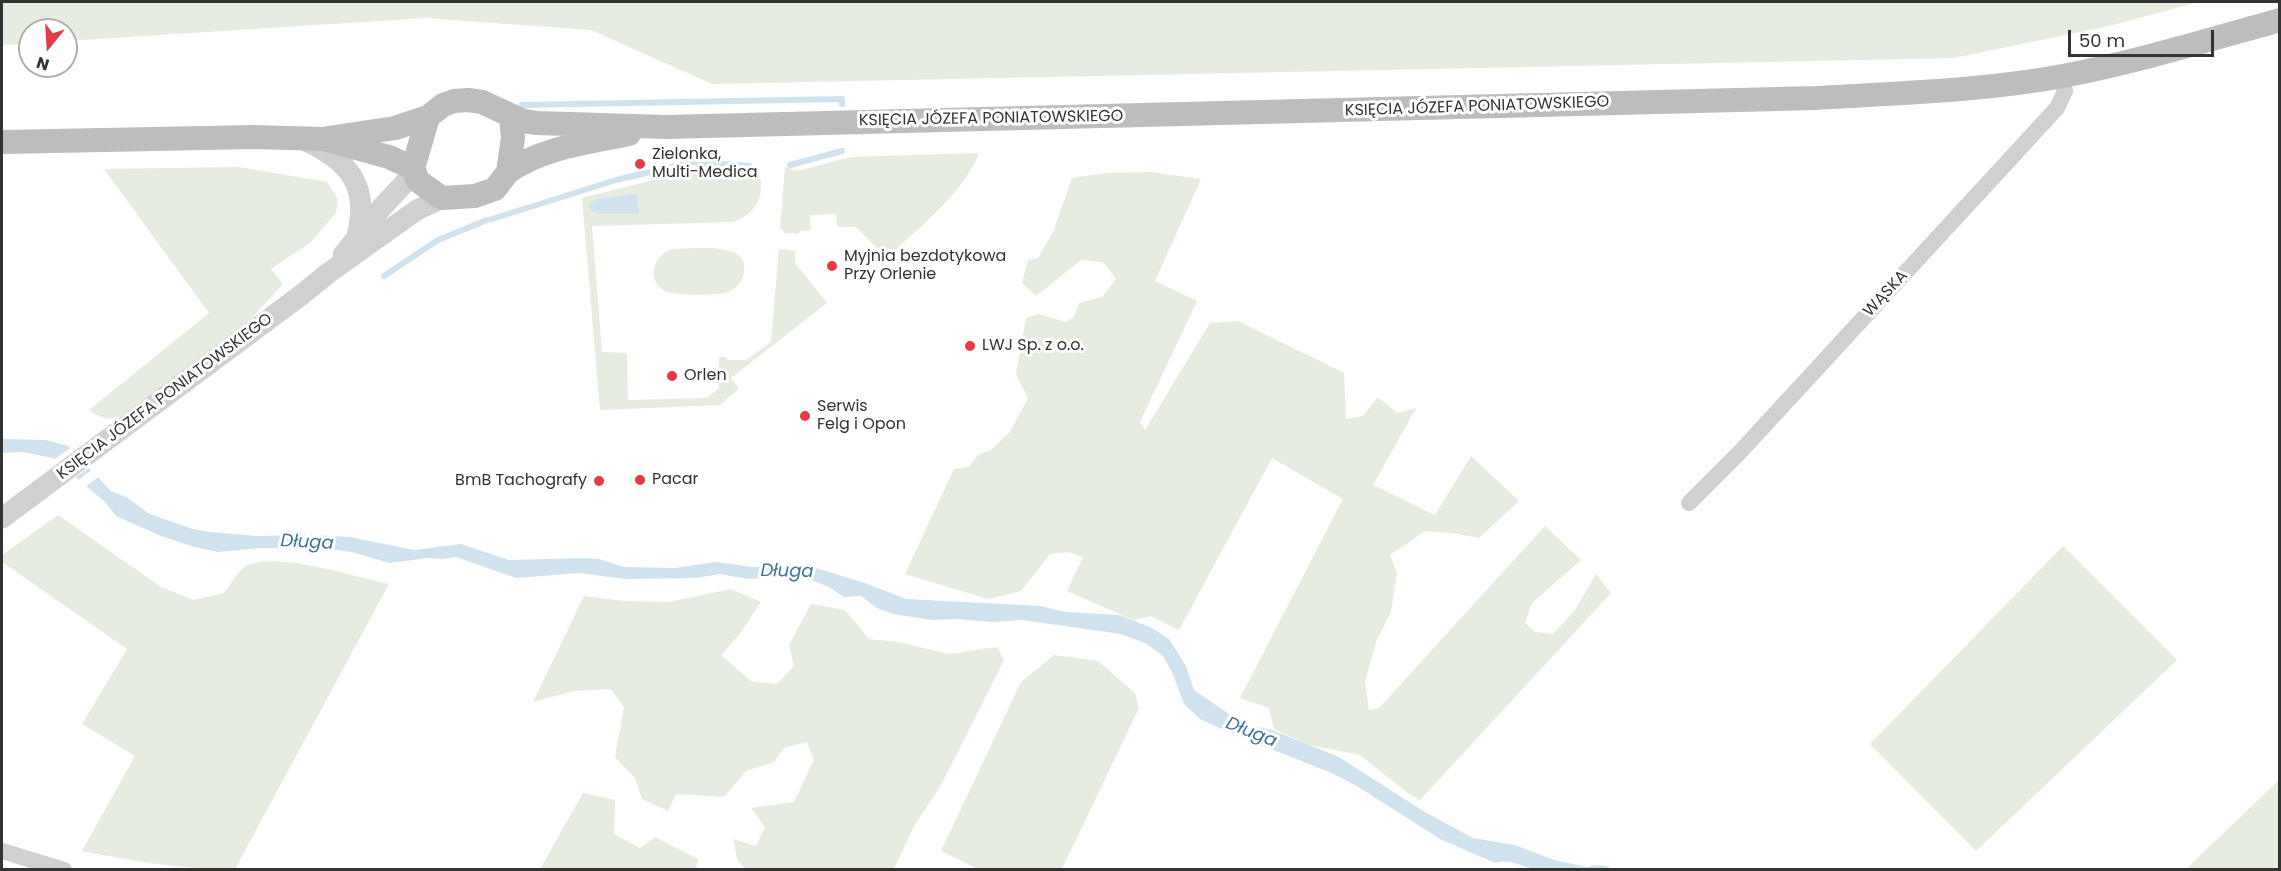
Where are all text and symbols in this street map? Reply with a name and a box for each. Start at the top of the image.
north arrow [18,18,78,78]
scale bar [2071,18,2216,56]
text: 50 m [2079,28,2125,53]
text: N [34,51,52,76]
street label: KSIĘCIA JÓZEFA PONIATOWSKIEGO [1345,93,1609,121]
street label: KSIĘCIA JÓZEFA PONIATOWSKIEGO [859,107,1123,131]
place label: Zielonka, Multi-Medica [652,145,758,183]
marker: Zielonka, Multi-Medica [633,157,647,171]
place label: Myjnia bezdotykowa Przy Orlenie [844,247,1006,285]
marker: Myjnia bezdotykowa Przy Orlenie [825,259,839,273]
street label: WĄSKA [1860,267,1912,321]
street label: KSIĘCIA JÓZEFA PONIATOWSKIEGO [54,310,276,484]
place label: LWJ Sp. z o.o. [982,336,1084,356]
marker: LWJ Sp. z o.o. [963,339,977,353]
place label: Orlen [684,366,727,386]
marker: Orlen [665,369,679,383]
place label: Serwis Felg i Opon [817,397,906,435]
marker: Serwis Felg i Opon [798,409,812,423]
place label: Pacar [652,470,699,490]
place label: BmB Tachografy [455,471,587,491]
marker: Pacar [633,473,647,487]
marker: BmB Tachografy [592,474,606,488]
water label: Długa [280,531,334,555]
water label: Długa [760,561,814,583]
water label: Długa [1222,713,1280,753]

